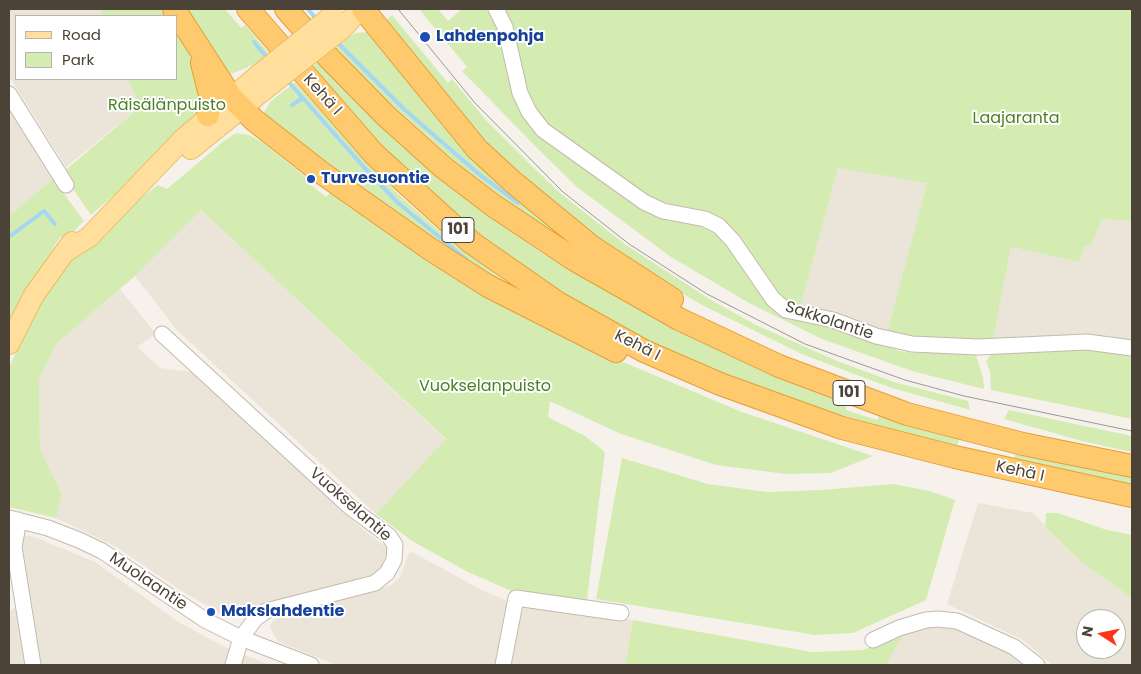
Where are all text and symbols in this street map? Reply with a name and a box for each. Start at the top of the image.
legend [15,15,178,80]
text: Road [62,24,101,45]
place label: Lahdenpohja [436,27,544,47]
marker: Lahdenpohja [418,30,432,44]
text: Park [62,49,94,70]
street label: Kehä I [299,70,345,120]
park label: Räisälänpuisto [108,96,226,116]
park label: Laajaranta [973,109,1059,129]
place label: Turvesuontie [321,169,430,189]
marker: Turvesuontie [305,173,317,185]
road number: 101 [442,218,474,242]
street label: Sakkolantie [782,298,876,344]
street label: Kehä I [611,326,663,366]
park label: Vuokselanpuisto [419,377,551,397]
road number: 101 [833,380,865,406]
street label: Kehä I [994,458,1046,486]
street label: Vuokselantie [305,464,395,546]
street label: Muolaantie [105,549,191,615]
place label: Makslahdentie [221,602,344,622]
marker: Makslahdentie [205,606,217,618]
north arrow [1076,609,1126,659]
text: N [1076,624,1098,638]

